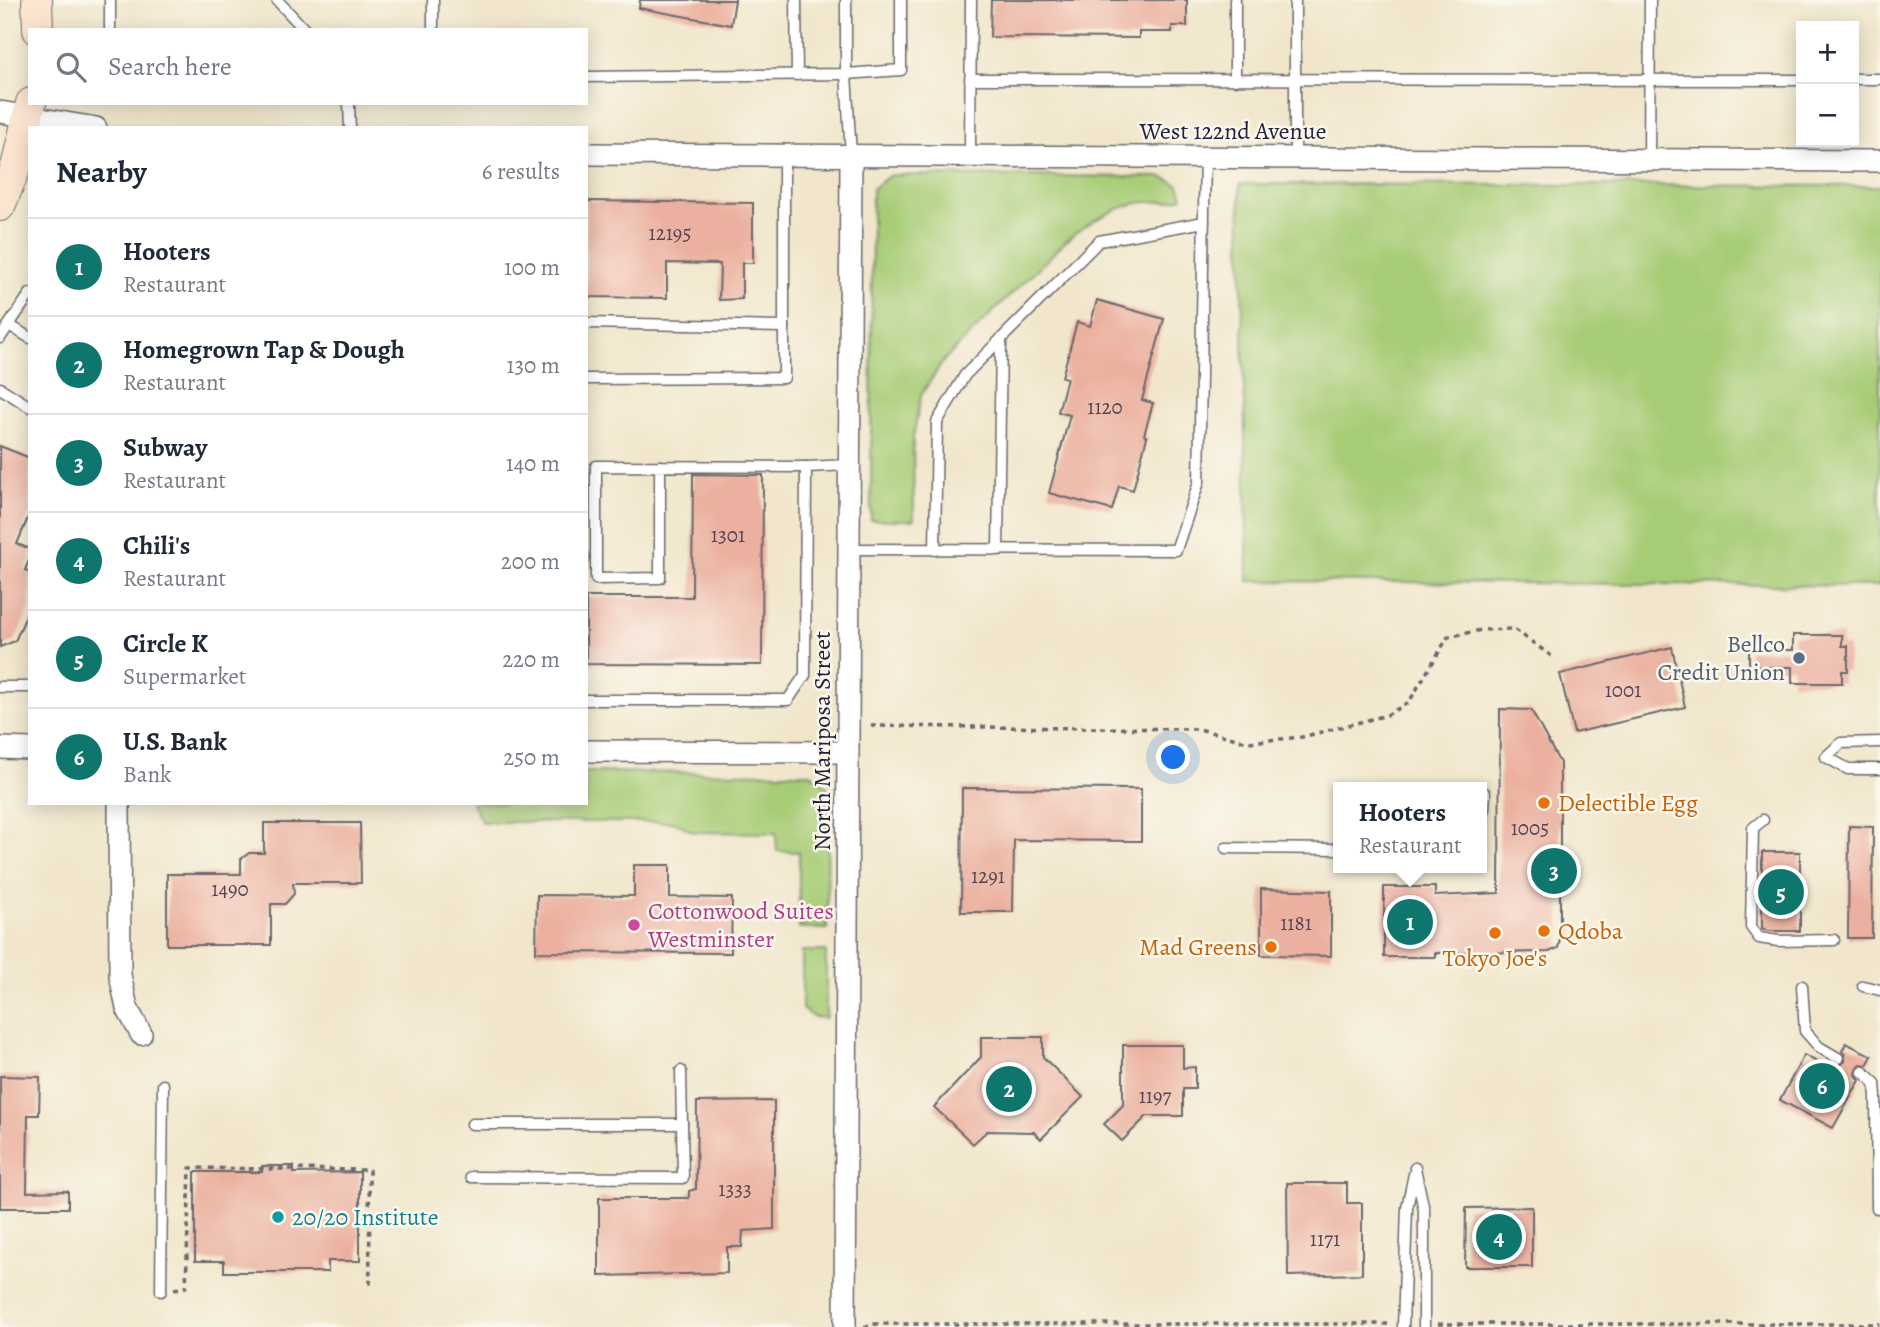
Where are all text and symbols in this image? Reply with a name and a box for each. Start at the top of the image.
map controls [1796,21,1859,147]
button: + [1796,21,1859,84]
search box [28,28,588,105]
icon: search [52,48,90,86]
text: Search here [108,49,232,84]
button: − [1796,84,1859,147]
street label: West 122nd Avenue [1139,115,1326,147]
text: Nearby [56,152,147,192]
text: 6 results [482,156,560,187]
house number: 12195 [649,219,691,247]
text: Hooters [123,234,211,269]
text: 1 [75,252,83,283]
text: 100 m [504,252,560,283]
text: Restaurant [123,269,226,300]
text: Homegrown Tap & Dough [123,332,405,367]
text: 2 [73,350,85,381]
text: 130 m [507,350,560,381]
text: Restaurant [123,367,226,398]
house number: 1120 [1087,393,1123,421]
text: Subway [123,430,207,465]
text: 3 [74,448,84,479]
text: 140 m [506,448,560,479]
text: Restaurant [123,465,226,496]
house number: 1301 [711,521,745,549]
text: Chili's [123,528,190,563]
text: 4 [74,546,84,577]
text: 200 m [501,546,560,577]
text: Restaurant [123,563,226,594]
text: Circle K [123,626,208,661]
place label: Bellco Credit Union [1658,628,1785,688]
street label: North Mariposa Street [806,631,838,851]
text: 5 [74,644,84,675]
text: 220 m [502,644,560,675]
marker: Bellco Credit Union [1791,650,1807,666]
text: Supermarket [123,661,246,692]
house number: 1001 [1605,676,1641,704]
text: U.S. Bank [123,724,227,759]
your location [1156,740,1190,774]
text: 6 [74,742,84,773]
text: 250 m [503,742,560,773]
text: Bank [123,759,171,790]
popup [1333,782,1487,873]
place label: Delectible Egg [1558,787,1698,819]
text: Hooters [1358,795,1446,830]
marker: Delectible Egg [1536,795,1552,811]
house number: 1005 [1511,814,1549,842]
text: Restaurant [1358,830,1462,861]
pin: 3 [1531,845,1577,897]
house number: 1291 [971,862,1005,890]
pin: 5 [1758,866,1804,918]
house number: 1490 [211,875,249,903]
place label: Cottonwood Suites Westminster [647,895,834,955]
pin: 1 [1387,896,1433,948]
house number: 1181 [1280,909,1312,937]
place label: Qdoba [1558,915,1624,947]
marker: Cottonwood Suites Westminster [626,917,642,933]
marker: Qdoba [1536,923,1552,939]
marker: Tokyo Joe's [1487,925,1503,941]
place label: Mad Greens [1139,931,1257,963]
marker: Mad Greens [1263,939,1279,955]
place label: Tokyo Joe's [1443,942,1547,974]
pin: 6 [1799,1060,1845,1112]
pin: 2 [986,1063,1032,1115]
house number: 1197 [1139,1082,1172,1110]
house number: 1333 [718,1175,752,1203]
place label: 20/20 Institute [292,1201,439,1233]
marker: 20/20 Institute [270,1209,286,1225]
pin: 4 [1476,1211,1522,1263]
house number: 1171 [1310,1225,1340,1253]

